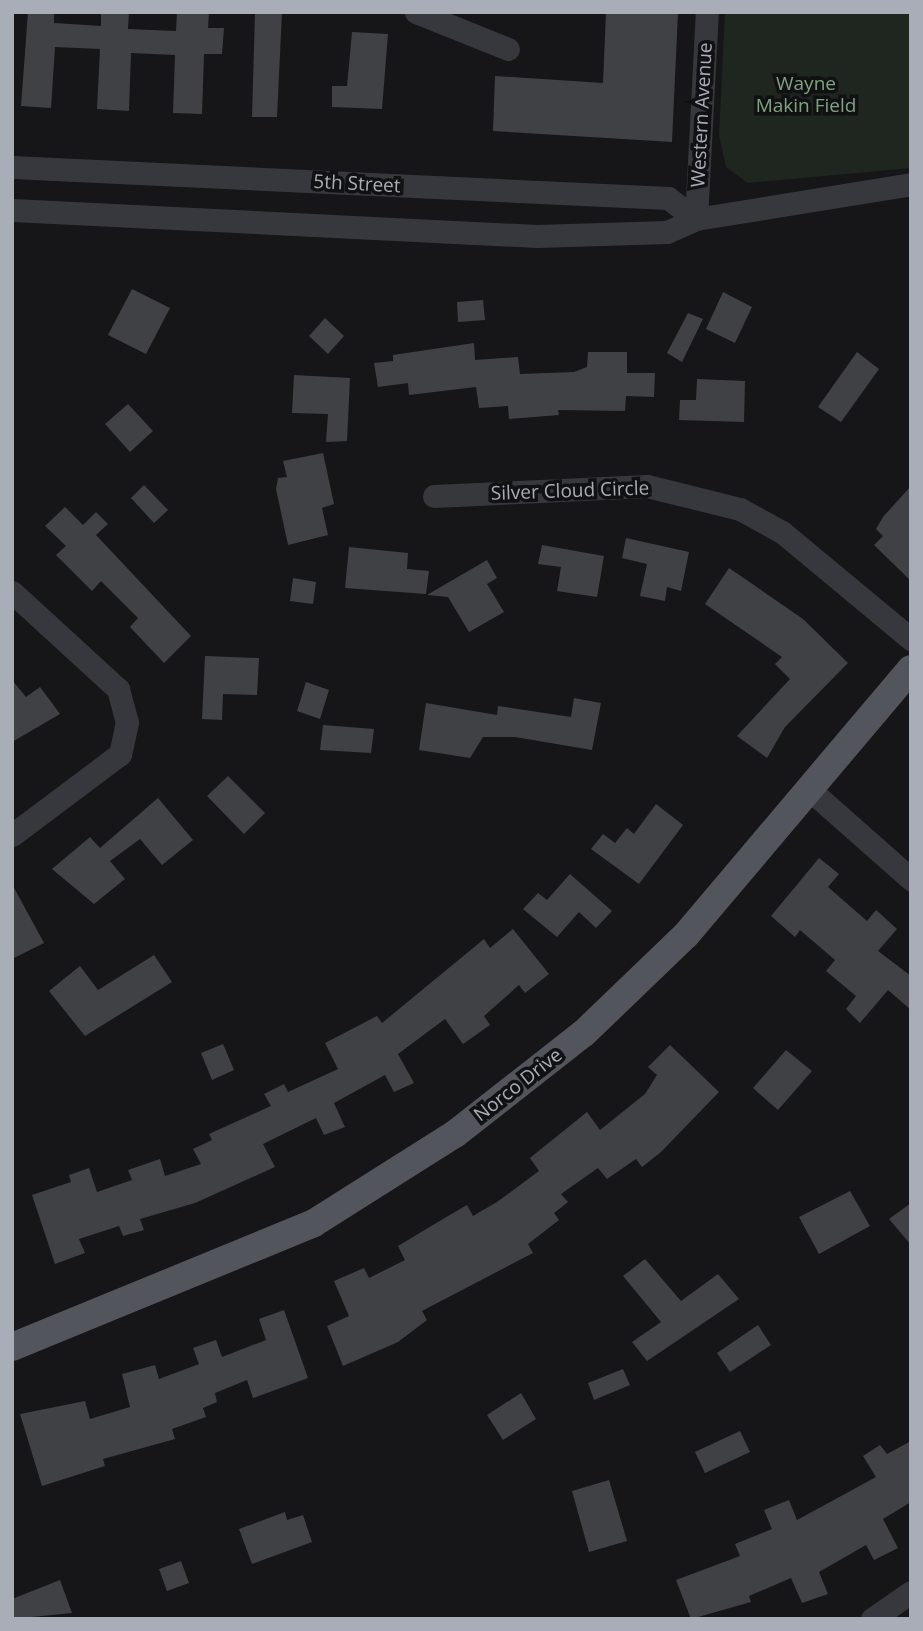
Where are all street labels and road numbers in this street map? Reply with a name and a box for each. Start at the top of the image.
street label: Western Avenue [687,42,717,188]
street label: 5th Street [313,170,401,198]
street label: Silver Cloud Circle [490,477,650,505]
street label: Norco Drive [469,1044,567,1126]

